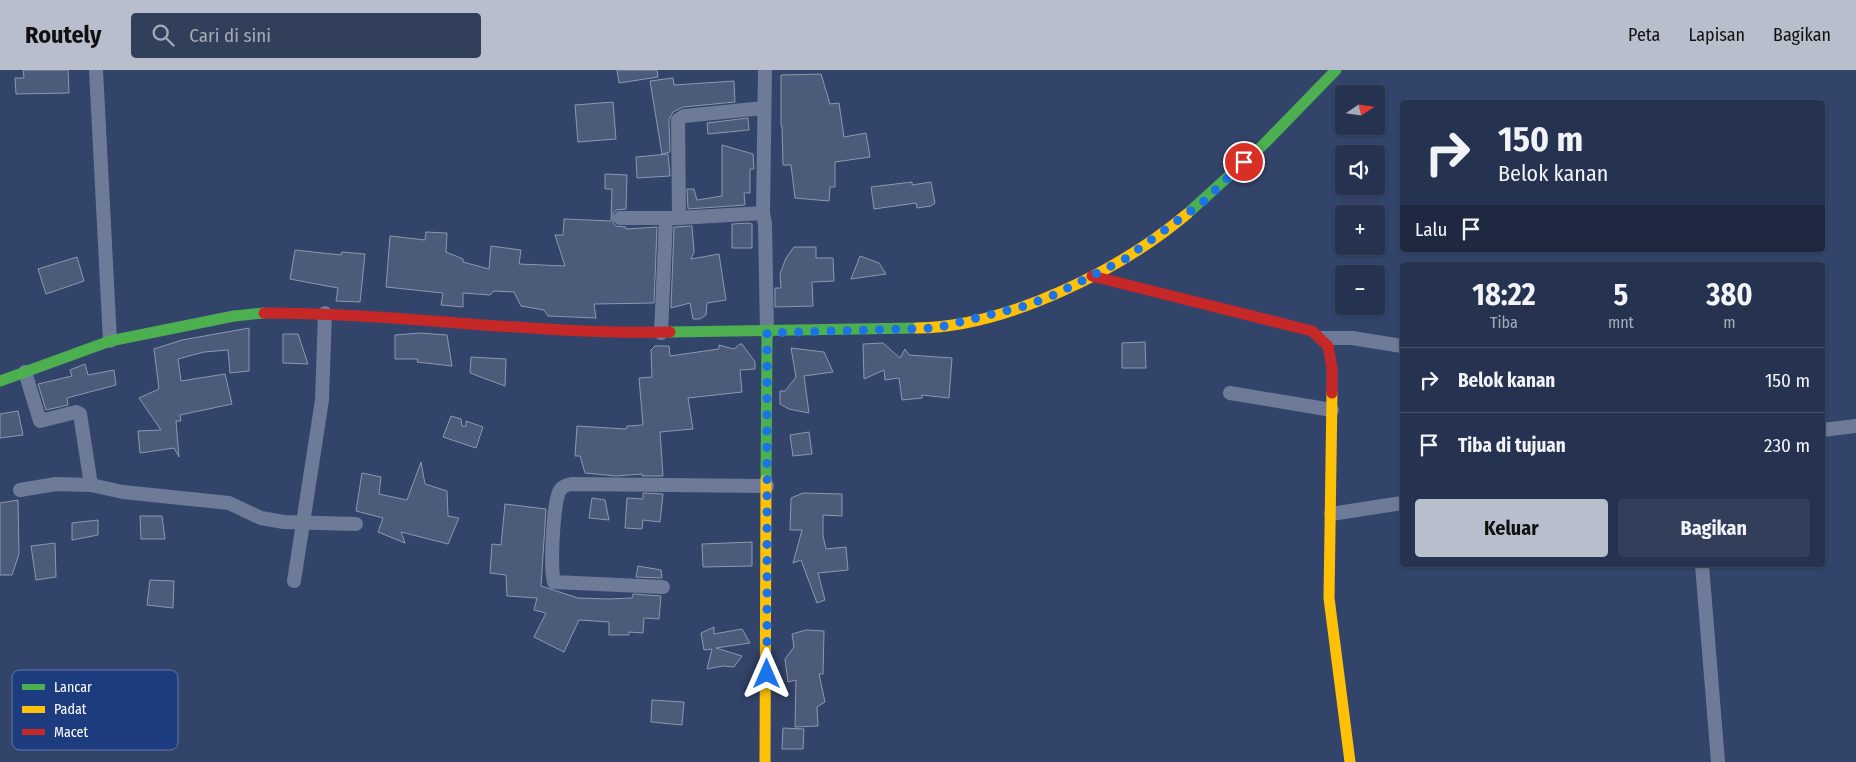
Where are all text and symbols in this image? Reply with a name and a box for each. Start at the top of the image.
search box [131,13,481,58]
text: Routely [25,21,101,49]
icon: search [149,21,177,49]
text: Cari di sini [189,24,271,47]
text: Peta [1628,24,1660,46]
text: Lapisan [1688,24,1745,46]
text: Bagikan [1773,24,1831,46]
north arrow [1335,85,1385,135]
map controls [1335,85,1385,315]
text: 150 m [1498,118,1583,160]
icon: right [1415,120,1480,185]
pin [1223,141,1265,183]
button: sound [1335,145,1385,195]
icon: arrive [1230,148,1258,176]
text: Belok kanan [1498,160,1608,187]
button: + [1335,205,1385,255]
icon: arrive [1457,215,1485,243]
text: Lalu [1415,218,1447,241]
button: − [1335,265,1385,315]
text: 18:22 [1472,277,1536,313]
text: 5 [1613,277,1628,313]
text: 380 [1706,277,1753,313]
text: Tiba [1490,313,1518,332]
text: mnt [1608,313,1634,332]
text: m [1723,313,1736,332]
icon: right [1415,366,1443,394]
text: Belok kanan [1458,369,1555,392]
text: 150 m [1765,369,1810,392]
icon: arrive [1415,431,1443,459]
text: Tiba di tujuan [1458,434,1566,457]
text: 230 m [1764,434,1810,457]
button: Keluar [1415,499,1608,557]
button: Bagikan [1618,499,1810,557]
position arrow [740,647,792,699]
legend [12,670,178,750]
text: Lancar [54,679,92,696]
text: Padat [54,701,87,718]
text: Macet [54,724,88,741]

